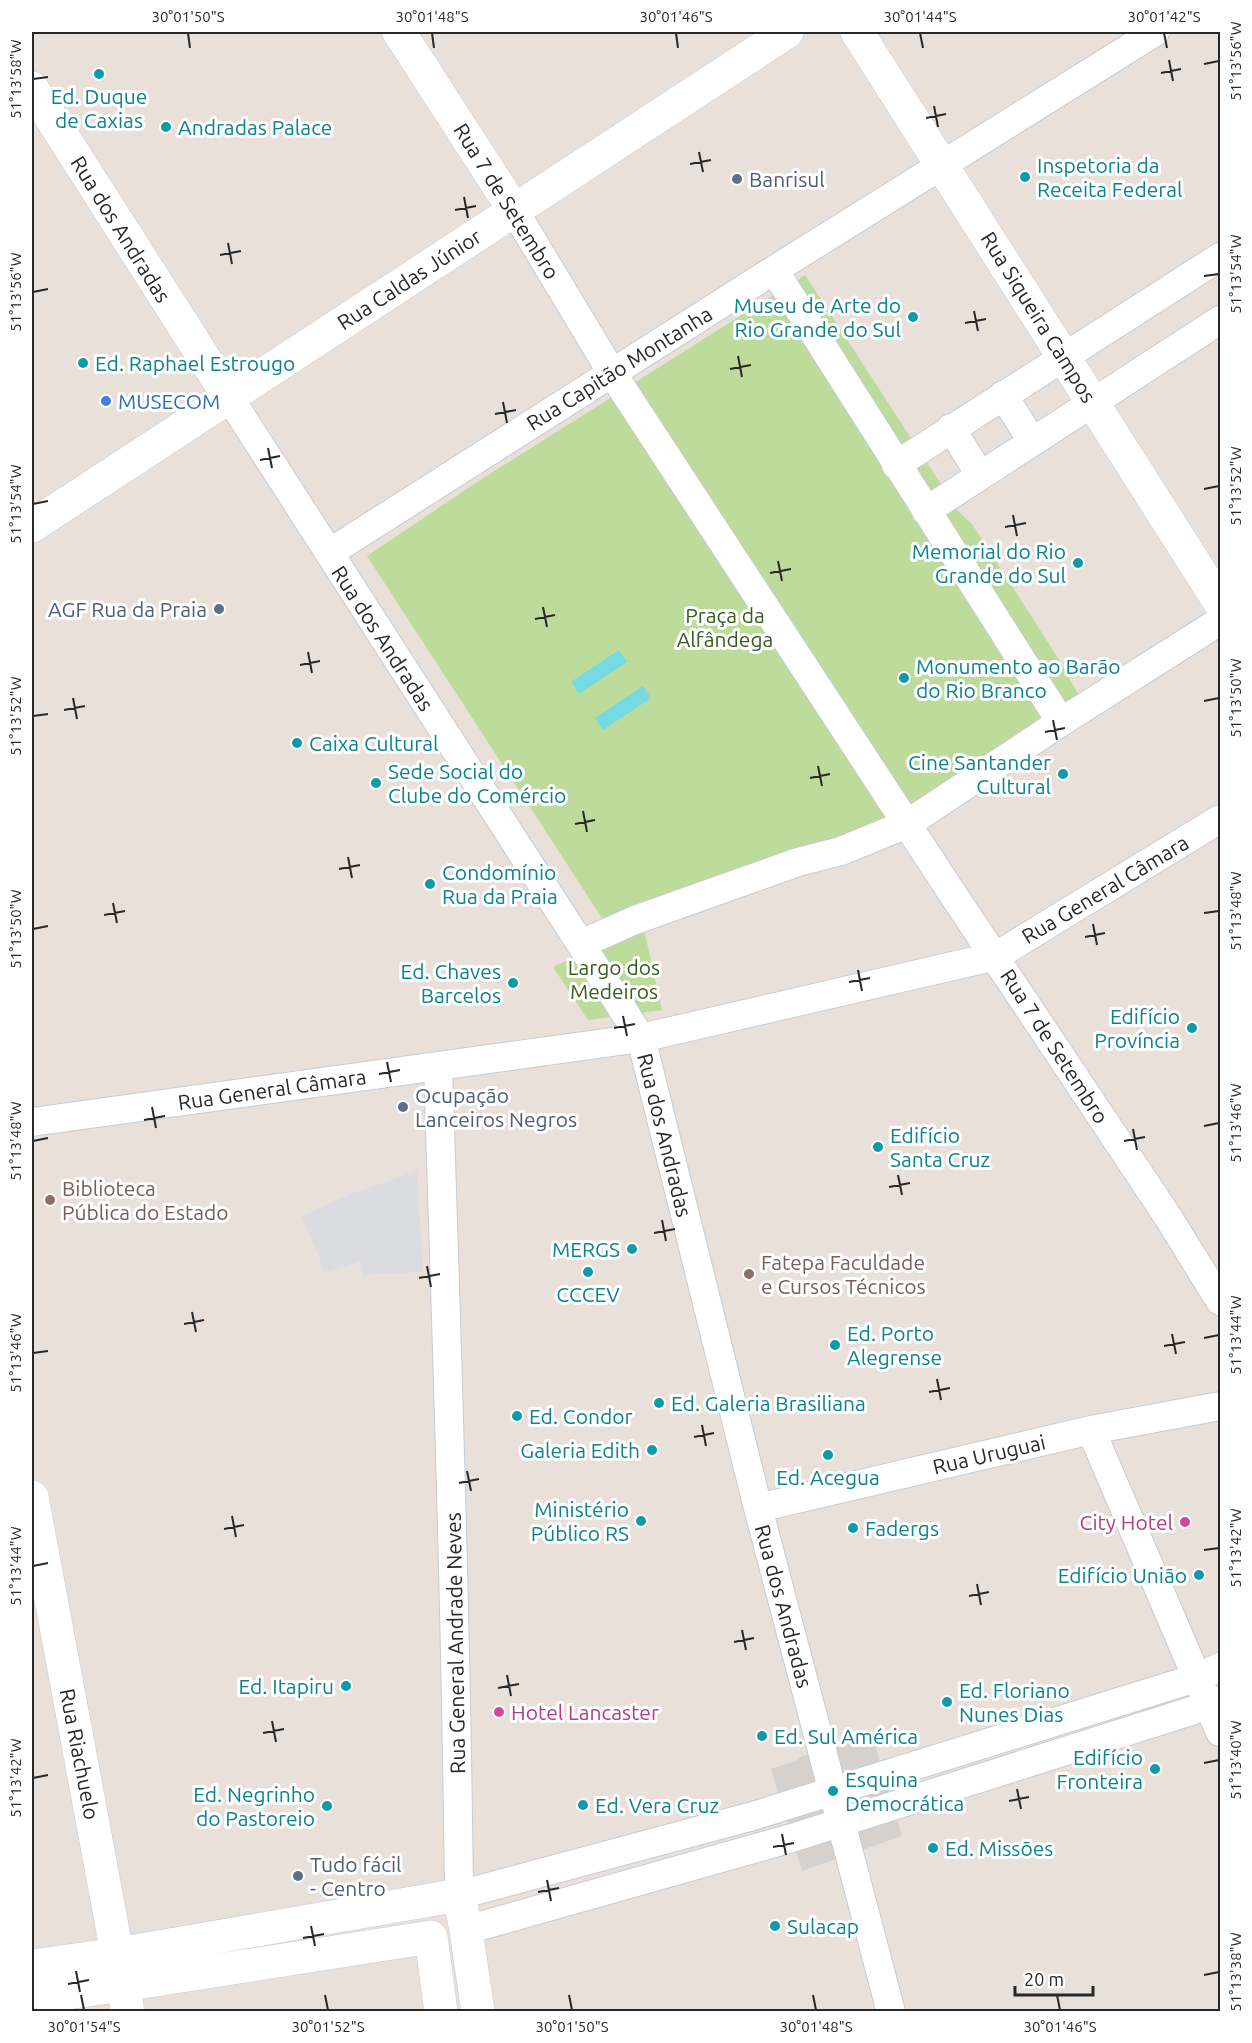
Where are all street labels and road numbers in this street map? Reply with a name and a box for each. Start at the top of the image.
street label: Rua 7 de Setembro [449,119,565,283]
street label: Rua dos Andradas [66,151,176,307]
street label: Rua Caldas Júnior [333,224,485,334]
street label: Rua Siqueira Campos [977,227,1101,407]
street label: Rua Capitão Montanha [522,301,716,435]
street label: Rua dos Andradas [327,561,439,715]
street label: Rua General Câmara [1017,830,1193,948]
street label: Rua 7 de Setembro [996,964,1114,1128]
street label: Rua dos Andradas [633,1051,697,1219]
street label: Rua General Câmara [176,1064,368,1114]
street label: Rua Uruguai [930,1429,1048,1479]
street label: Rua General Andrade Neves [441,1512,469,1774]
street label: Rua dos Andradas [751,1522,817,1690]
street label: Rua Riachuelo [56,1687,104,1821]

